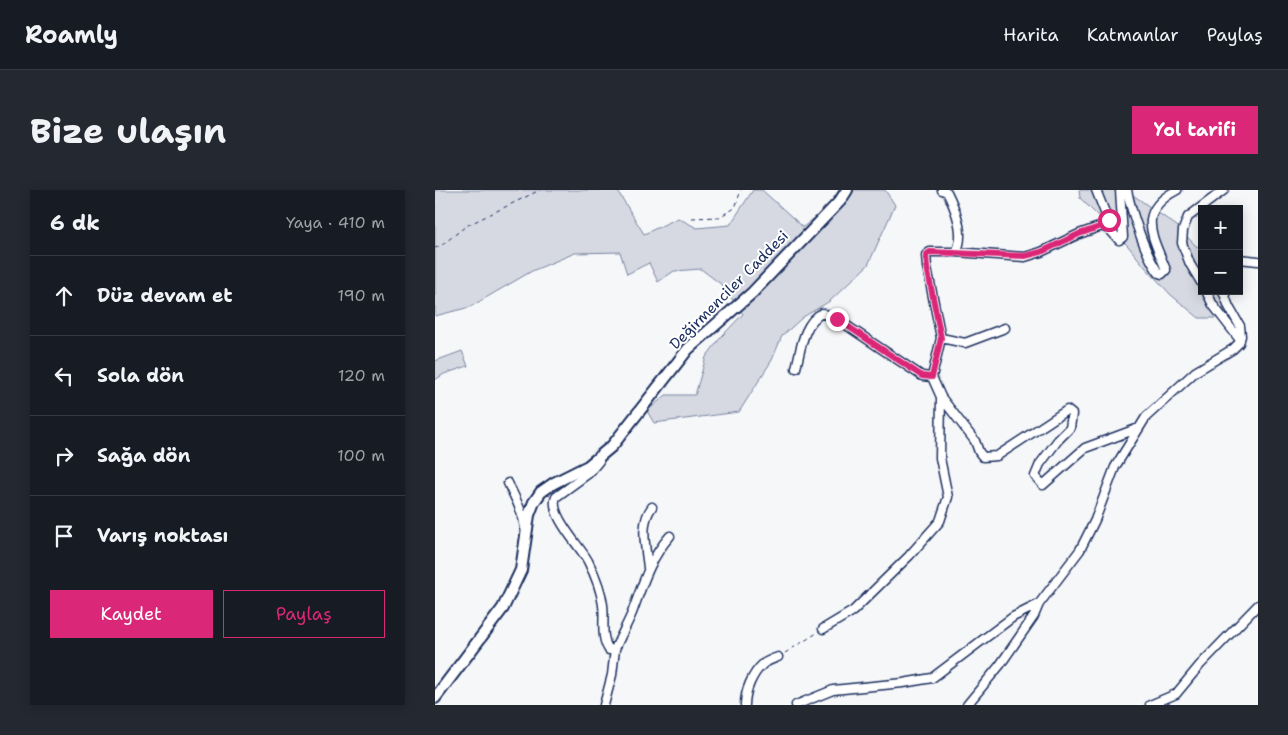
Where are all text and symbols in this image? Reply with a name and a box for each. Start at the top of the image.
text: Roamly [25,19,118,51]
text: Harita [1003,23,1059,47]
text: Katmanlar [1087,23,1179,47]
text: Paylaş [1207,23,1263,47]
button: Yol tarifi [1132,106,1258,154]
text: Bize ulaşın [30,107,226,154]
map controls [1198,205,1243,295]
button: + [1198,205,1243,250]
text: 6 dk [50,209,100,237]
route start [1098,209,1121,232]
text: Yaya · 410 m [286,212,385,233]
street label: Değirmenciler Caddesi [665,226,793,354]
button: − [1198,250,1243,295]
icon: ahead [50,282,78,310]
text: Düz devam et [97,283,233,308]
text: 190 m [338,285,385,306]
route end [826,308,849,331]
icon: left [50,362,78,390]
text: Sola dön [97,363,184,388]
text: 120 m [338,365,385,386]
icon: right [50,442,78,470]
text: Sağa dön [97,443,190,468]
text: 100 m [337,445,385,466]
icon: arrive [50,522,78,550]
text: Varış noktası [97,523,228,548]
button: Kaydet [50,590,213,638]
button: Paylaş [223,590,385,638]

